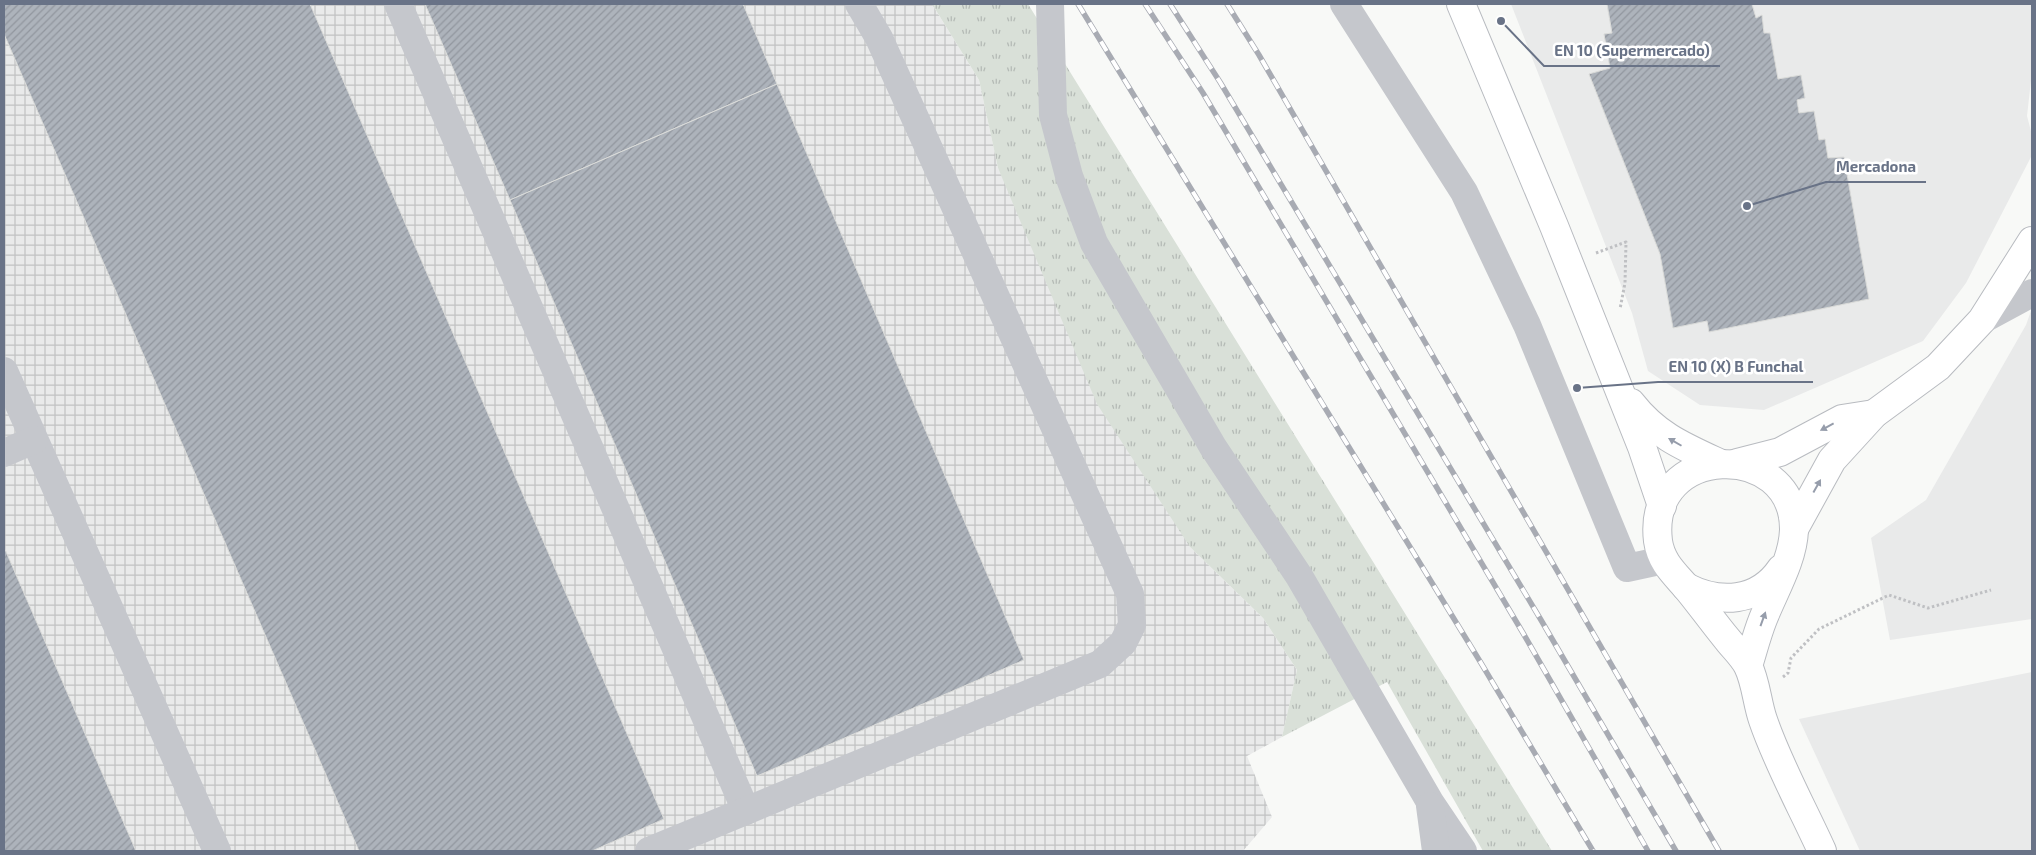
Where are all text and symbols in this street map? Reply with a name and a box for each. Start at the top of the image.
callout: EN 10 (Supermercado) [1544,36,1720,66]
text: EN 10 (Supermercado) [1554,41,1710,59]
callout: Mercadona [1826,152,1926,182]
text: Mercadona [1836,157,1916,175]
callout: EN 10 (X) B Funchal [1658,352,1813,382]
text: EN 10 (X) B Funchal [1669,357,1803,375]
one-way arrow [1820,423,1834,431]
one-way arrow [1668,437,1681,446]
one-way arrow [1813,479,1821,493]
one-way arrow [1760,612,1767,627]

